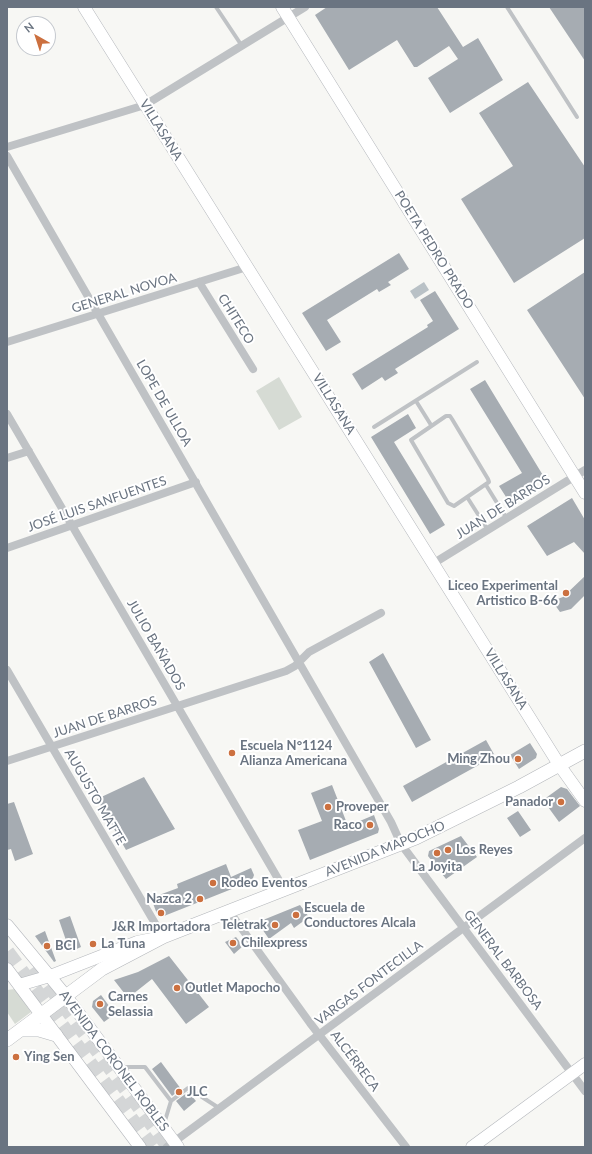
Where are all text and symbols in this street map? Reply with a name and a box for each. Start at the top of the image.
north arrow [16,16,56,56]
text: N [21,19,36,35]
street label: VILLASANA [136,97,186,163]
street label: POETA PEDRO PRADO [391,188,477,312]
street label: GENERAL NOVOA [70,270,178,316]
street label: CHITECO [215,291,257,347]
street label: LOPE DE ULLOA [133,357,195,449]
street label: VILLASANA [309,371,359,437]
street label: JUAN DE BARROS [453,472,553,542]
street label: JOSÉ LUIS SANFUENTES [25,473,169,535]
place label: Liceo Experimental Artistico B-66 [448,578,558,609]
marker: Liceo Experimental Artistico B-66 [561,588,571,598]
street label: JULIO BAÑADOS [124,597,188,693]
street label: VILLASANA [481,646,531,712]
street label: JUAN DE BARROS [51,693,159,741]
place label: Escuela N°1124 Alianza Americana [240,738,347,769]
street label: AUGUSTO MATTE [61,746,129,848]
marker: Escuela N°1124 Alianza Americana [227,748,237,758]
place label: Ming Zhou [447,751,510,767]
marker: Ming Zhou [513,754,523,764]
place label: Panador [505,794,553,810]
marker: Panador [556,797,566,807]
place label: Proveper [336,799,389,815]
marker: Proveper [323,802,333,812]
place label: Raco [334,817,362,833]
street label: AVENIDA MAPOCHO [323,818,447,880]
marker: Raco [365,820,375,830]
place label: Los Reyes [456,842,513,858]
marker: Los Reyes [443,845,453,855]
marker: La Joyita [432,848,442,858]
place label: La Joyita [412,859,462,875]
place label: Rodeo Eventos [221,875,307,891]
marker: Rodeo Eventos [208,878,218,888]
place label: Nazca 2 [146,891,192,907]
marker: Nazca 2 [195,894,205,904]
place label: Escuela de Conductores Alcala [304,900,416,931]
street label: GENERAL BARBOSA [460,907,546,1013]
marker: J&R Importadora [156,908,166,918]
marker: Escuela de Conductores Alcala [291,910,301,920]
place label: Teletrak [221,917,267,933]
place label: J&R Importadora [112,919,210,935]
marker: Teletrak [270,920,280,930]
place label: Chilexpress [241,935,308,951]
place label: La Tuna [101,936,145,952]
street label: VARGAS FONTECILLA [312,937,426,1029]
place label: BCI [55,938,76,954]
marker: Chilexpress [228,938,238,948]
marker: La Tuna [88,939,98,949]
marker: BCI [42,941,52,951]
place label: Outlet Mapocho [185,980,280,996]
marker: Outlet Mapocho [172,983,182,993]
street label: AVENIDA CORONEL ROBLES [56,987,172,1135]
place label: Carnes Selassia [108,989,153,1020]
marker: Carnes Selassia [95,999,105,1009]
street label: ALCÉRRECA [327,1027,383,1095]
place label: Ying Sen [24,1049,74,1065]
marker: Ying Sen [11,1052,21,1062]
place label: JLC [187,1084,208,1100]
marker: JLC [174,1087,184,1097]

